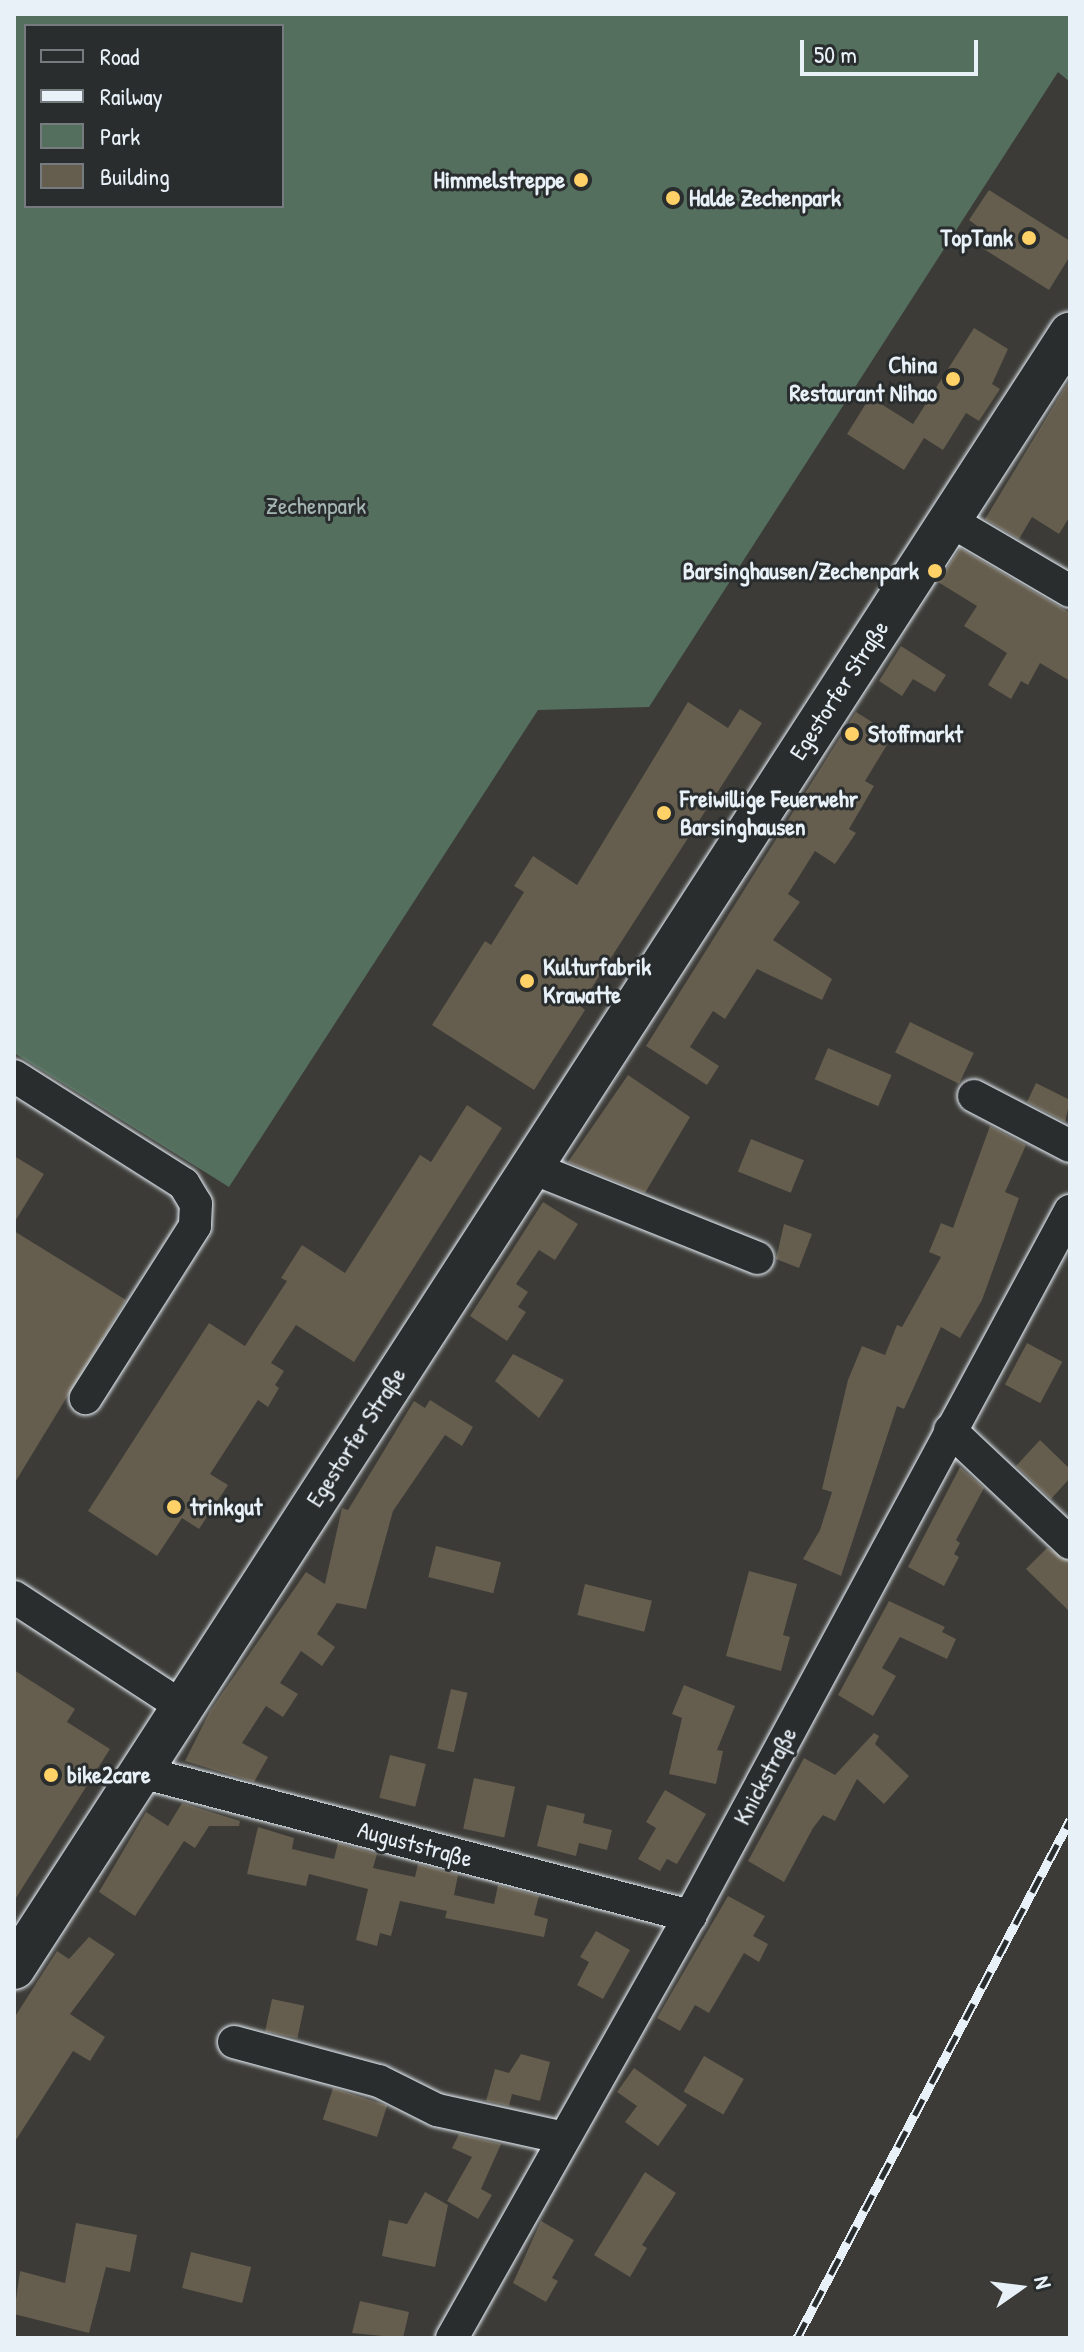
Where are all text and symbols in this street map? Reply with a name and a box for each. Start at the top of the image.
legend [24,24,284,208]
scale bar [804,24,982,74]
text: 50 m [814,38,857,70]
text: Road [100,40,139,72]
text: Railway [100,80,163,112]
text: Park [100,120,140,152]
text: Building [100,160,170,192]
place label: Himmelstreppe [433,166,565,194]
marker: Himmelstreppe [572,171,590,189]
place label: Halde Zechenpark [689,184,841,212]
marker: Halde Zechenpark [664,189,682,207]
place label: TopTank [940,224,1013,252]
marker: TopTank [1020,229,1038,247]
place label: China Restaurant Nihao [789,351,937,407]
marker: China Restaurant Nihao [944,370,962,388]
park label: Zechenpark [266,492,366,520]
place label: Barsinghausen/Zechenpark [683,557,919,585]
marker: Barsinghausen/Zechenpark [926,562,944,580]
street label: Egestorfer Straße [783,615,895,765]
place label: Stoffmarkt [868,720,963,748]
marker: Stoffmarkt [843,725,861,743]
place label: Freiwillige Feuerwehr Barsinghausen [680,785,858,841]
marker: Freiwillige Feuerwehr Barsinghausen [655,804,673,822]
place label: Kulturfabrik Krawatte [543,953,651,1009]
marker: Kulturfabrik Krawatte [518,972,536,990]
street label: Egestorfer Straße [300,1362,412,1512]
place label: trinkgut [190,1493,262,1521]
marker: trinkgut [165,1498,183,1516]
street label: Knickstraße [727,1722,803,1830]
place label: bike2care [67,1761,151,1789]
marker: bike2care [42,1766,60,1784]
street label: Auguststraße [355,1815,475,1873]
north arrow [980,2248,1060,2328]
text: N [1027,2273,1059,2292]

